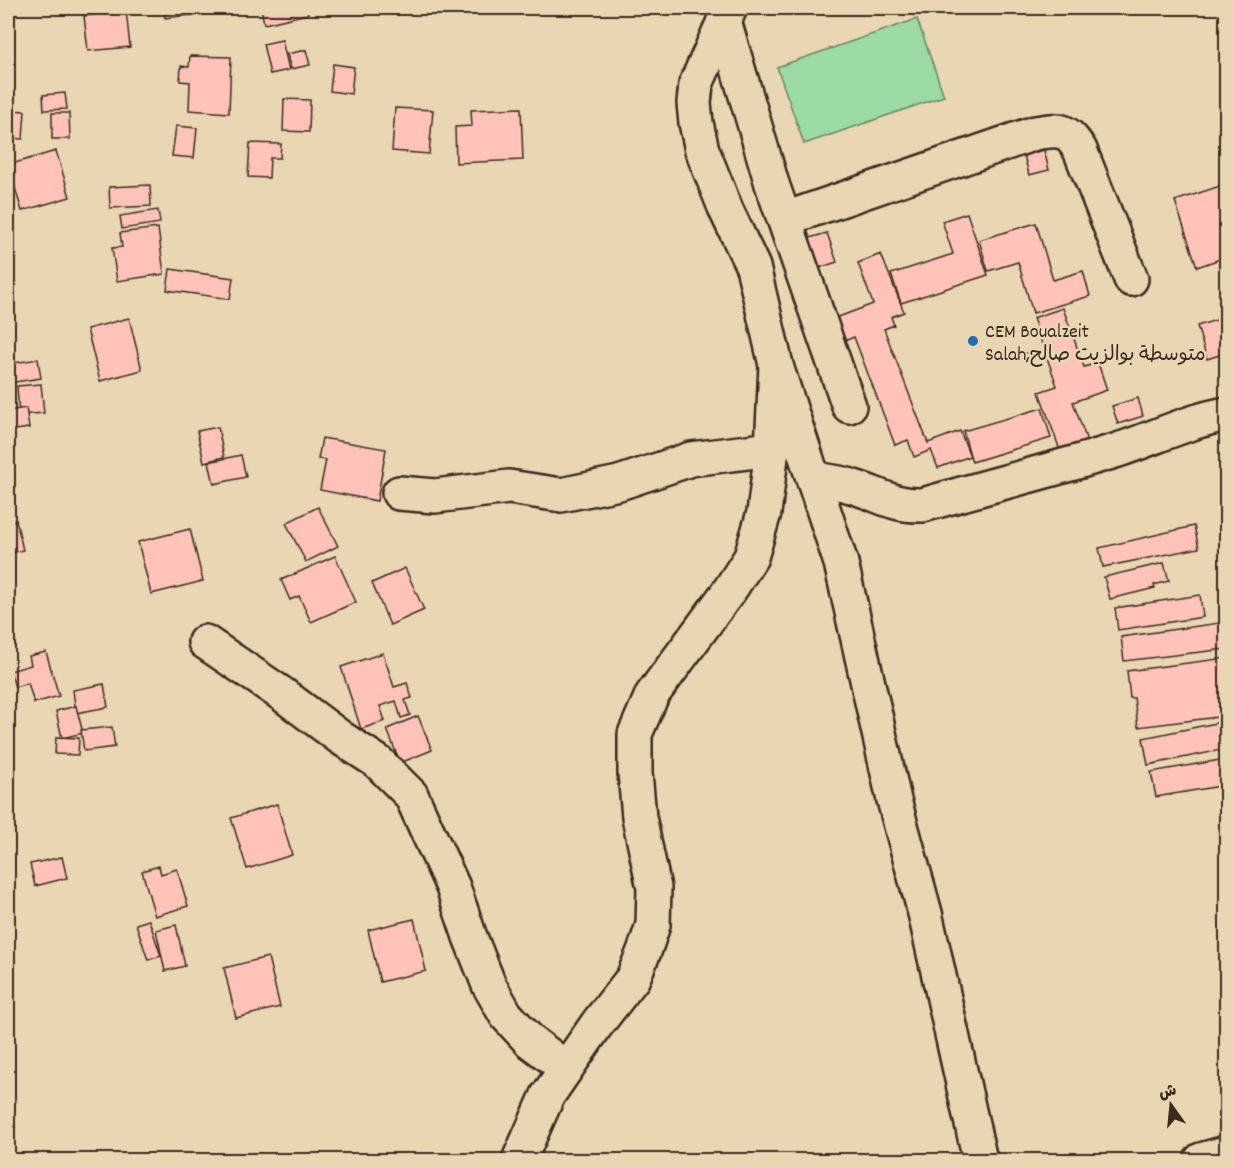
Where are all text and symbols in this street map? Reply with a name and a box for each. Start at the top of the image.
place label: CEM Boualzeit Salah;متوسطة بوالزيت صالح [985,319,1206,370]
marker: CEM Boualzeit Salah;متوسطة بوالزيت صالح [966,334,980,348]
north arrow [1141,1075,1201,1135]
text: ش [1156,1080,1179,1106]

